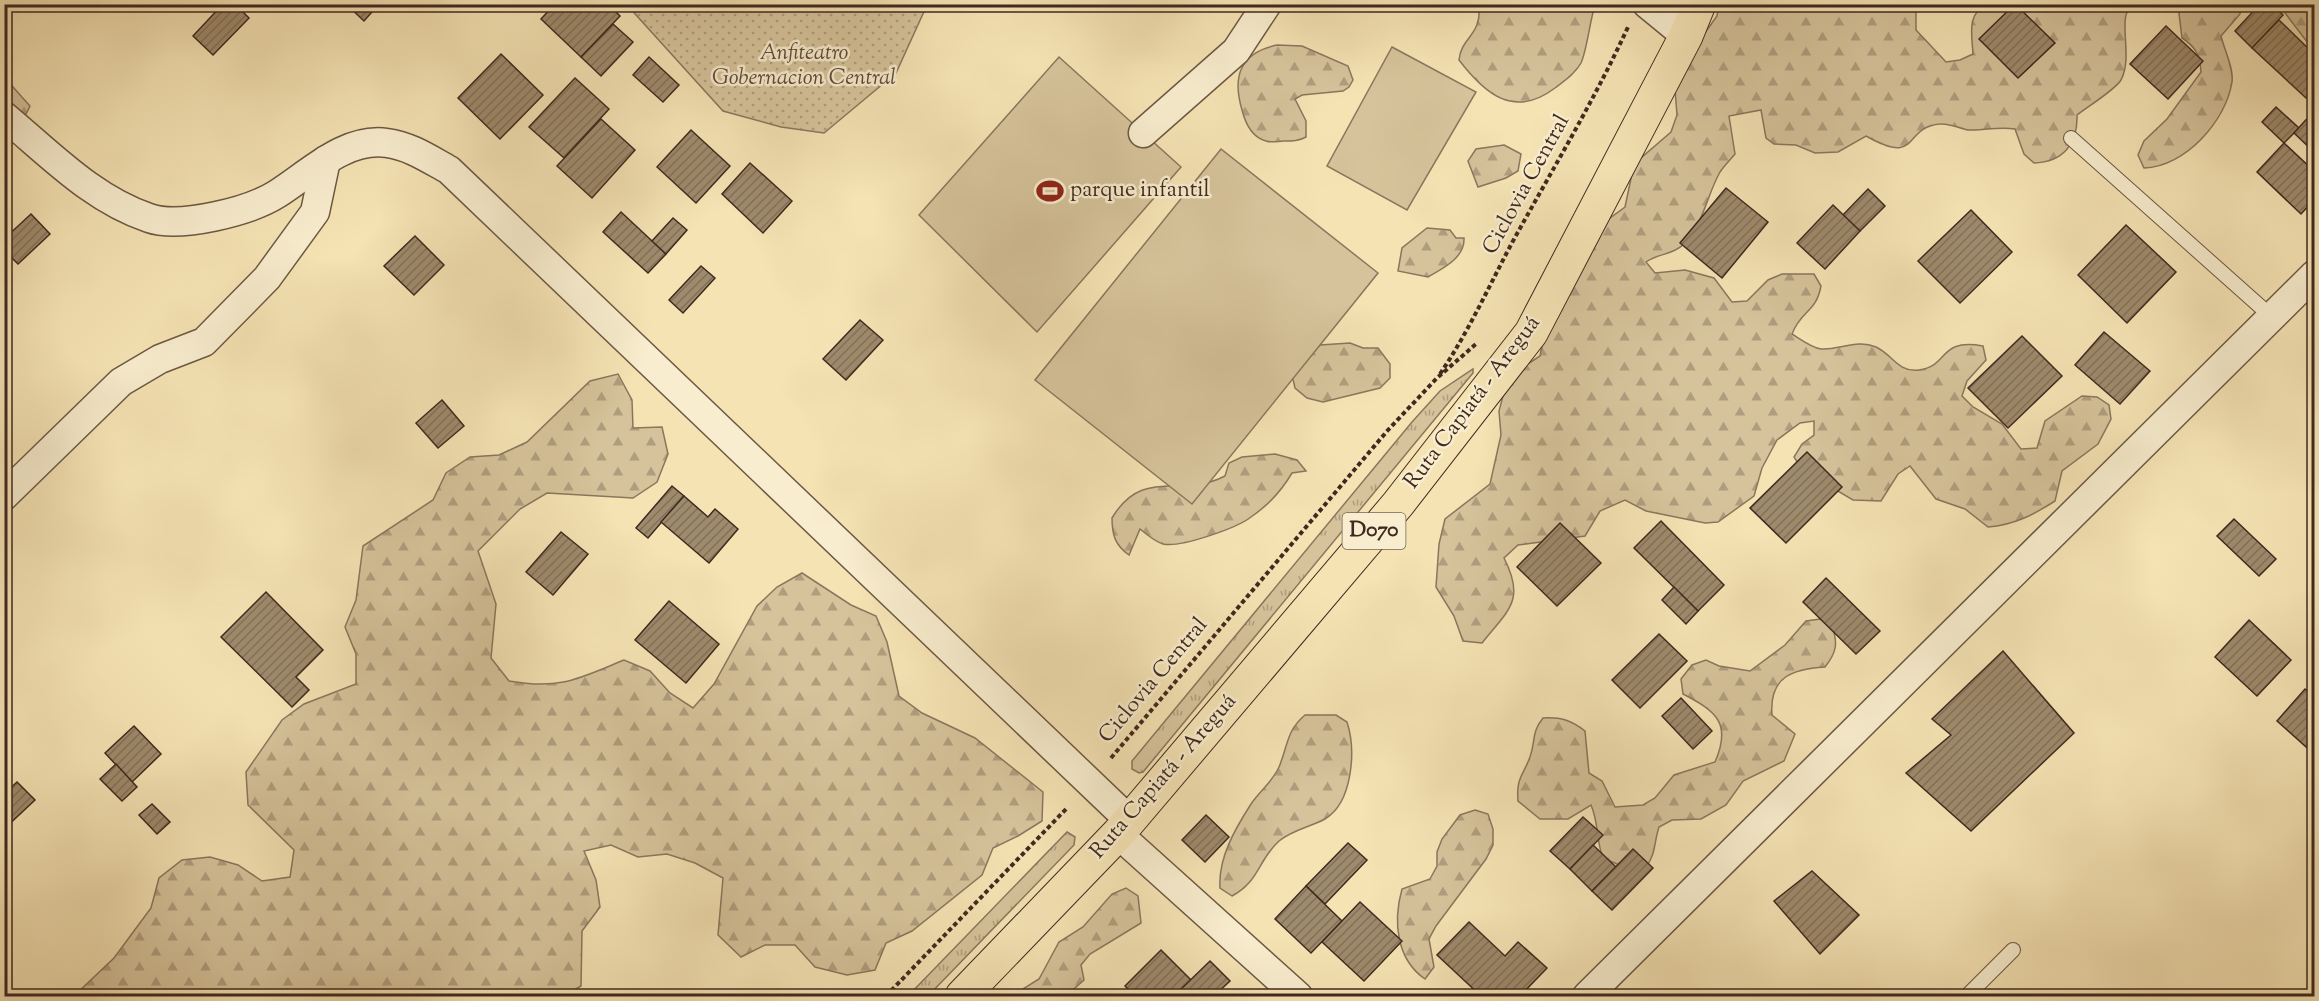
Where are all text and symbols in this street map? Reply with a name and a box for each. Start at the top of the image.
park label: Anfiteatro Gobernacion Central [712,38,896,95]
street label: Ciclovia Central [1475,109,1579,261]
place label: parque infantil [1070,175,1210,207]
sports icon: parque infantil [1035,176,1065,206]
street label: Ruta Capiatá - Areguá [1397,310,1549,496]
road number: D070 [1342,513,1406,549]
street label: Ciclovia Central [1092,611,1216,751]
street label: Ruta Capiatá - Areguá [1083,687,1245,867]

